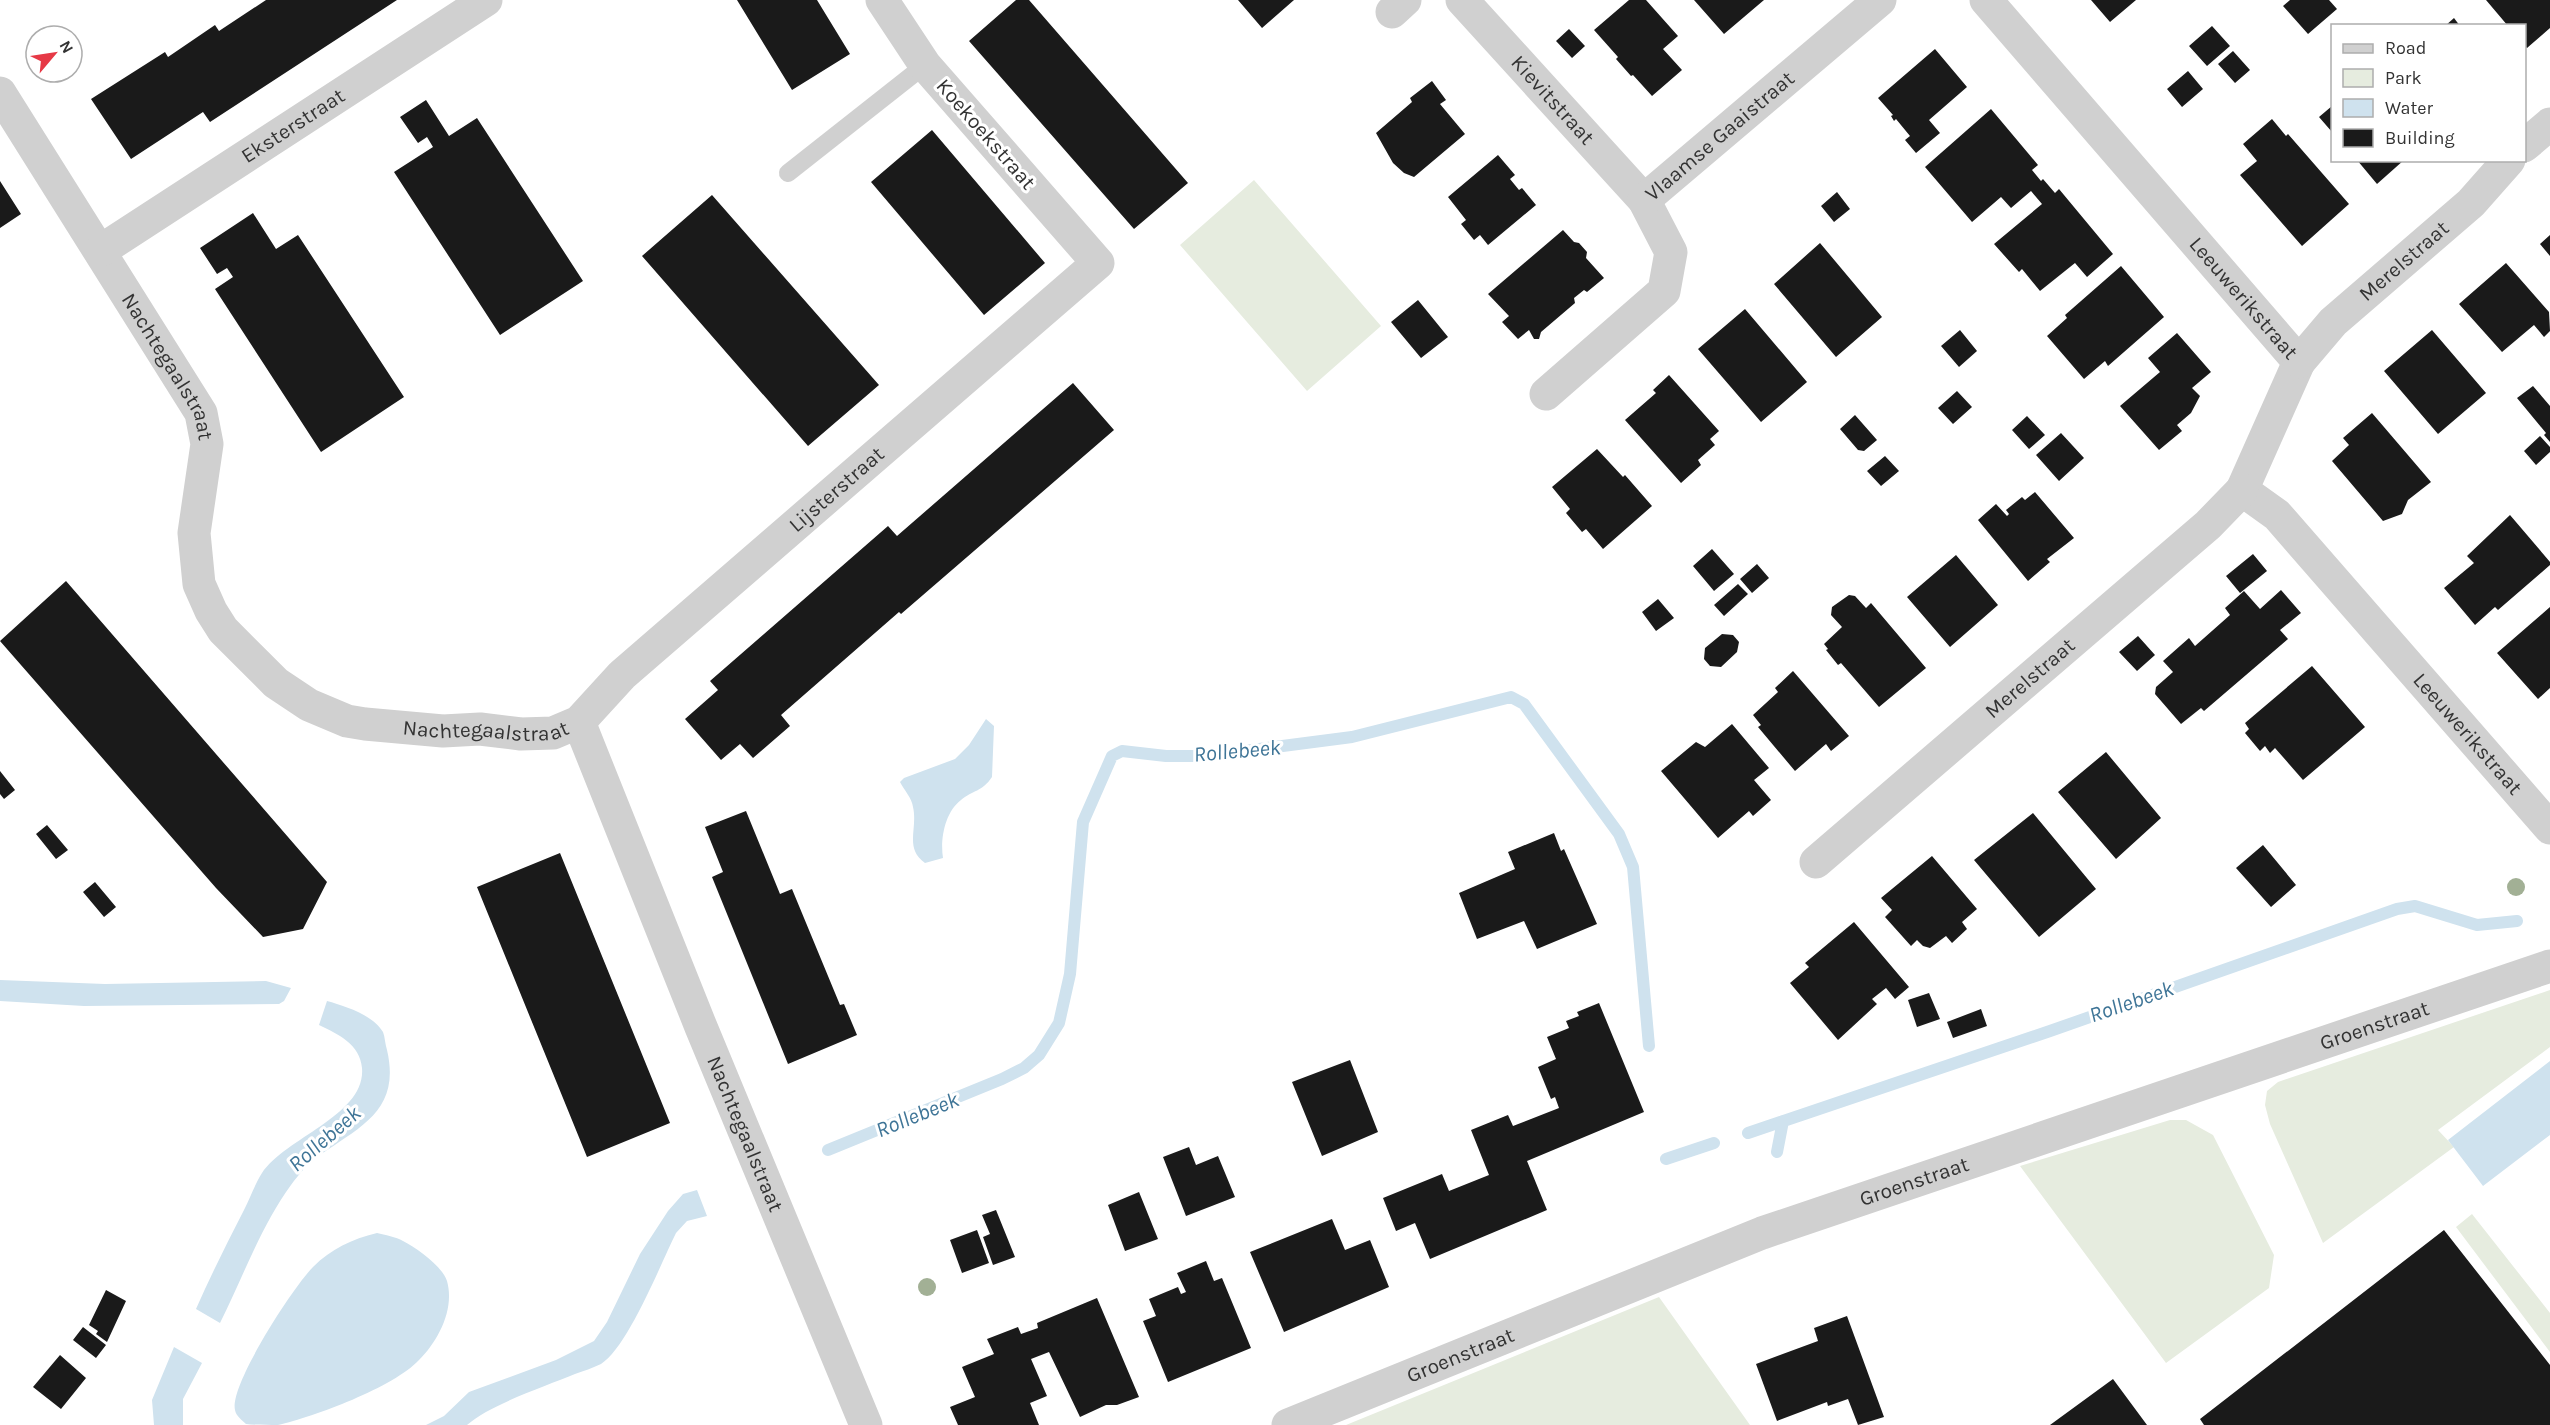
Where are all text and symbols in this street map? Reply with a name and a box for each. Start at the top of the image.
north arrow [24,24,84,84]
legend [2331,24,2526,162]
text: N [56,37,78,57]
text: Road [2385,37,2426,59]
street label: Kievitstraat [1506,50,1600,149]
street label: Vlaamse Gaaistraat [1640,66,1799,206]
text: Park [2385,67,2422,89]
street label: Koekoekstraat [932,74,1041,194]
street label: Eksterstraat [237,83,349,168]
text: Water [2385,97,2433,119]
text: Building [2385,127,2455,149]
street label: Merelstraat [2354,216,2454,306]
street label: Leeuwerikstraat [2184,232,2303,364]
street label: Nachtegaalstraat [117,289,218,442]
street label: Lijsterstraat [784,442,889,537]
street label: Merelstraat [1980,633,2080,723]
street label: Leeuwerikstraat [2408,668,2527,800]
street label: Nachtegaalstraat [402,715,572,746]
water label: Rollebeek [1192,734,1283,768]
water label: Rollebeek [2086,975,2178,1028]
street label: Groenstraat [2317,996,2432,1055]
street label: Nachtegaalstraat [702,1052,788,1215]
water label: Rollebeek [872,1086,963,1143]
water label: Rollebeek [283,1100,367,1177]
street label: Groenstraat [1856,1152,1972,1211]
street label: Groenstraat [1403,1323,1518,1388]

